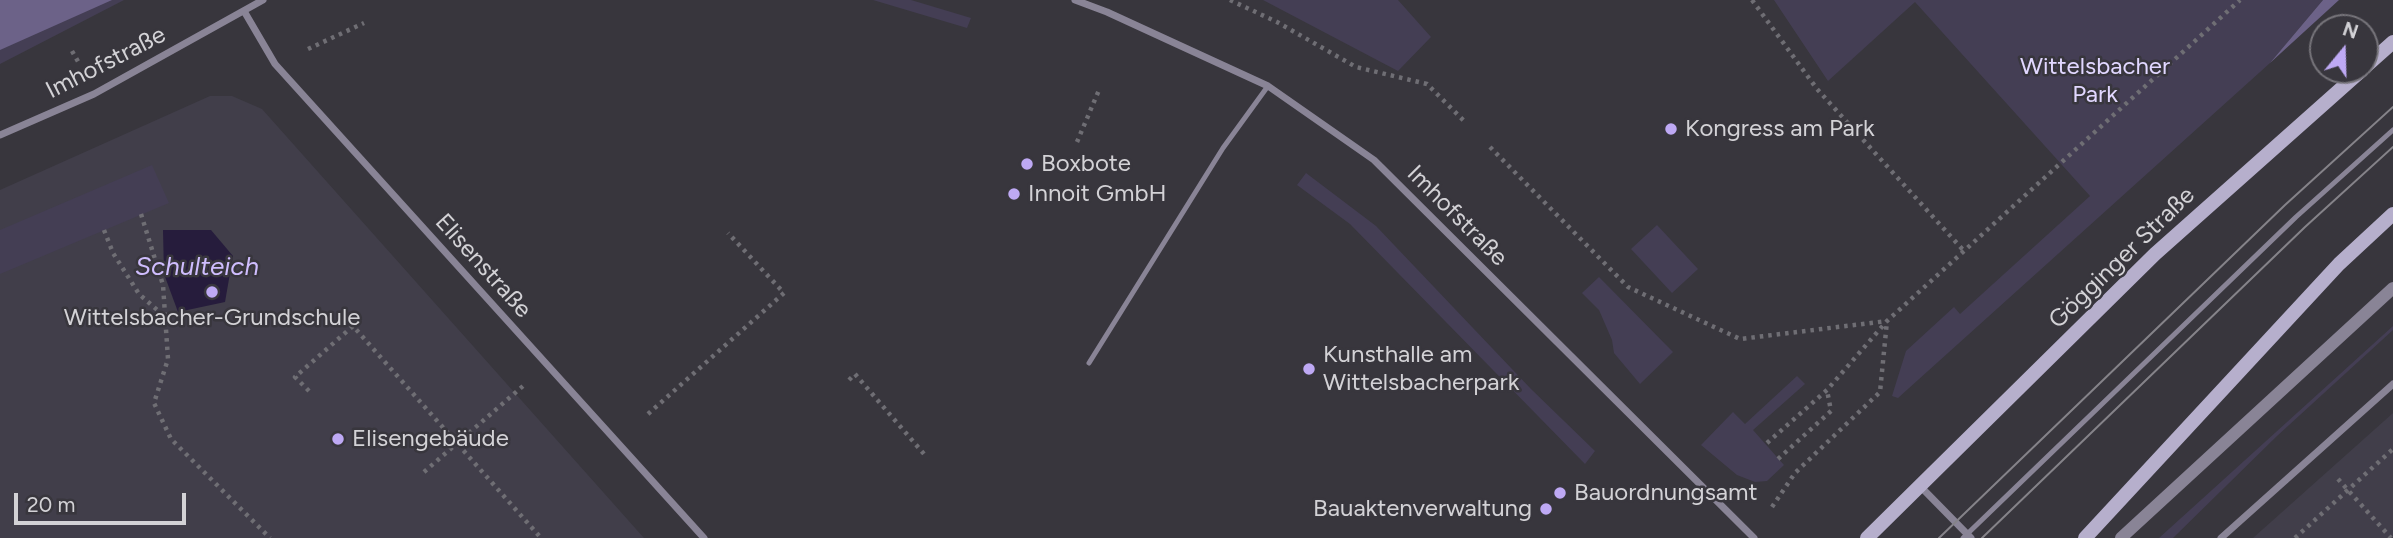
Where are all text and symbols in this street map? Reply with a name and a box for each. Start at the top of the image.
north arrow [2309,14,2379,84]
text: N [2340,17,2361,44]
street label: Imhofstraße [41,21,171,105]
park label: Wittelsbacher Park [2020,53,2170,109]
place label: Kongress am Park [1685,115,1875,143]
marker: Kongress am Park [1663,121,1679,137]
place label: Boxbote [1041,150,1131,178]
marker: Boxbote [1019,156,1035,172]
street label: Imhofstraße [1401,160,1513,272]
place label: Innoit GmbH [1028,180,1167,208]
street label: Gögginger Straße [2043,181,2201,335]
marker: Innoit GmbH [1006,186,1022,202]
street label: Elisenstraße [429,208,537,324]
water label: Schulteich [135,251,259,283]
marker: Wittelsbacher-Grundschule [204,284,220,300]
place label: Wittelsbacher-Grundschule [64,304,360,332]
place label: Kunsthalle am Wittelsbacherpark [1323,341,1519,397]
marker: Kunsthalle am Wittelsbacherpark [1301,361,1317,377]
place label: Elisengebäude [352,425,509,453]
marker: Elisengebäude [330,431,346,447]
scale bar [18,478,189,522]
place label: Bauordnungsamt [1574,479,1758,507]
marker: Bauordnungsamt [1552,485,1568,501]
text: 20 m [27,492,75,517]
place label: Bauaktenverwaltung [1313,495,1532,523]
marker: Bauaktenverwaltung [1538,501,1554,517]

